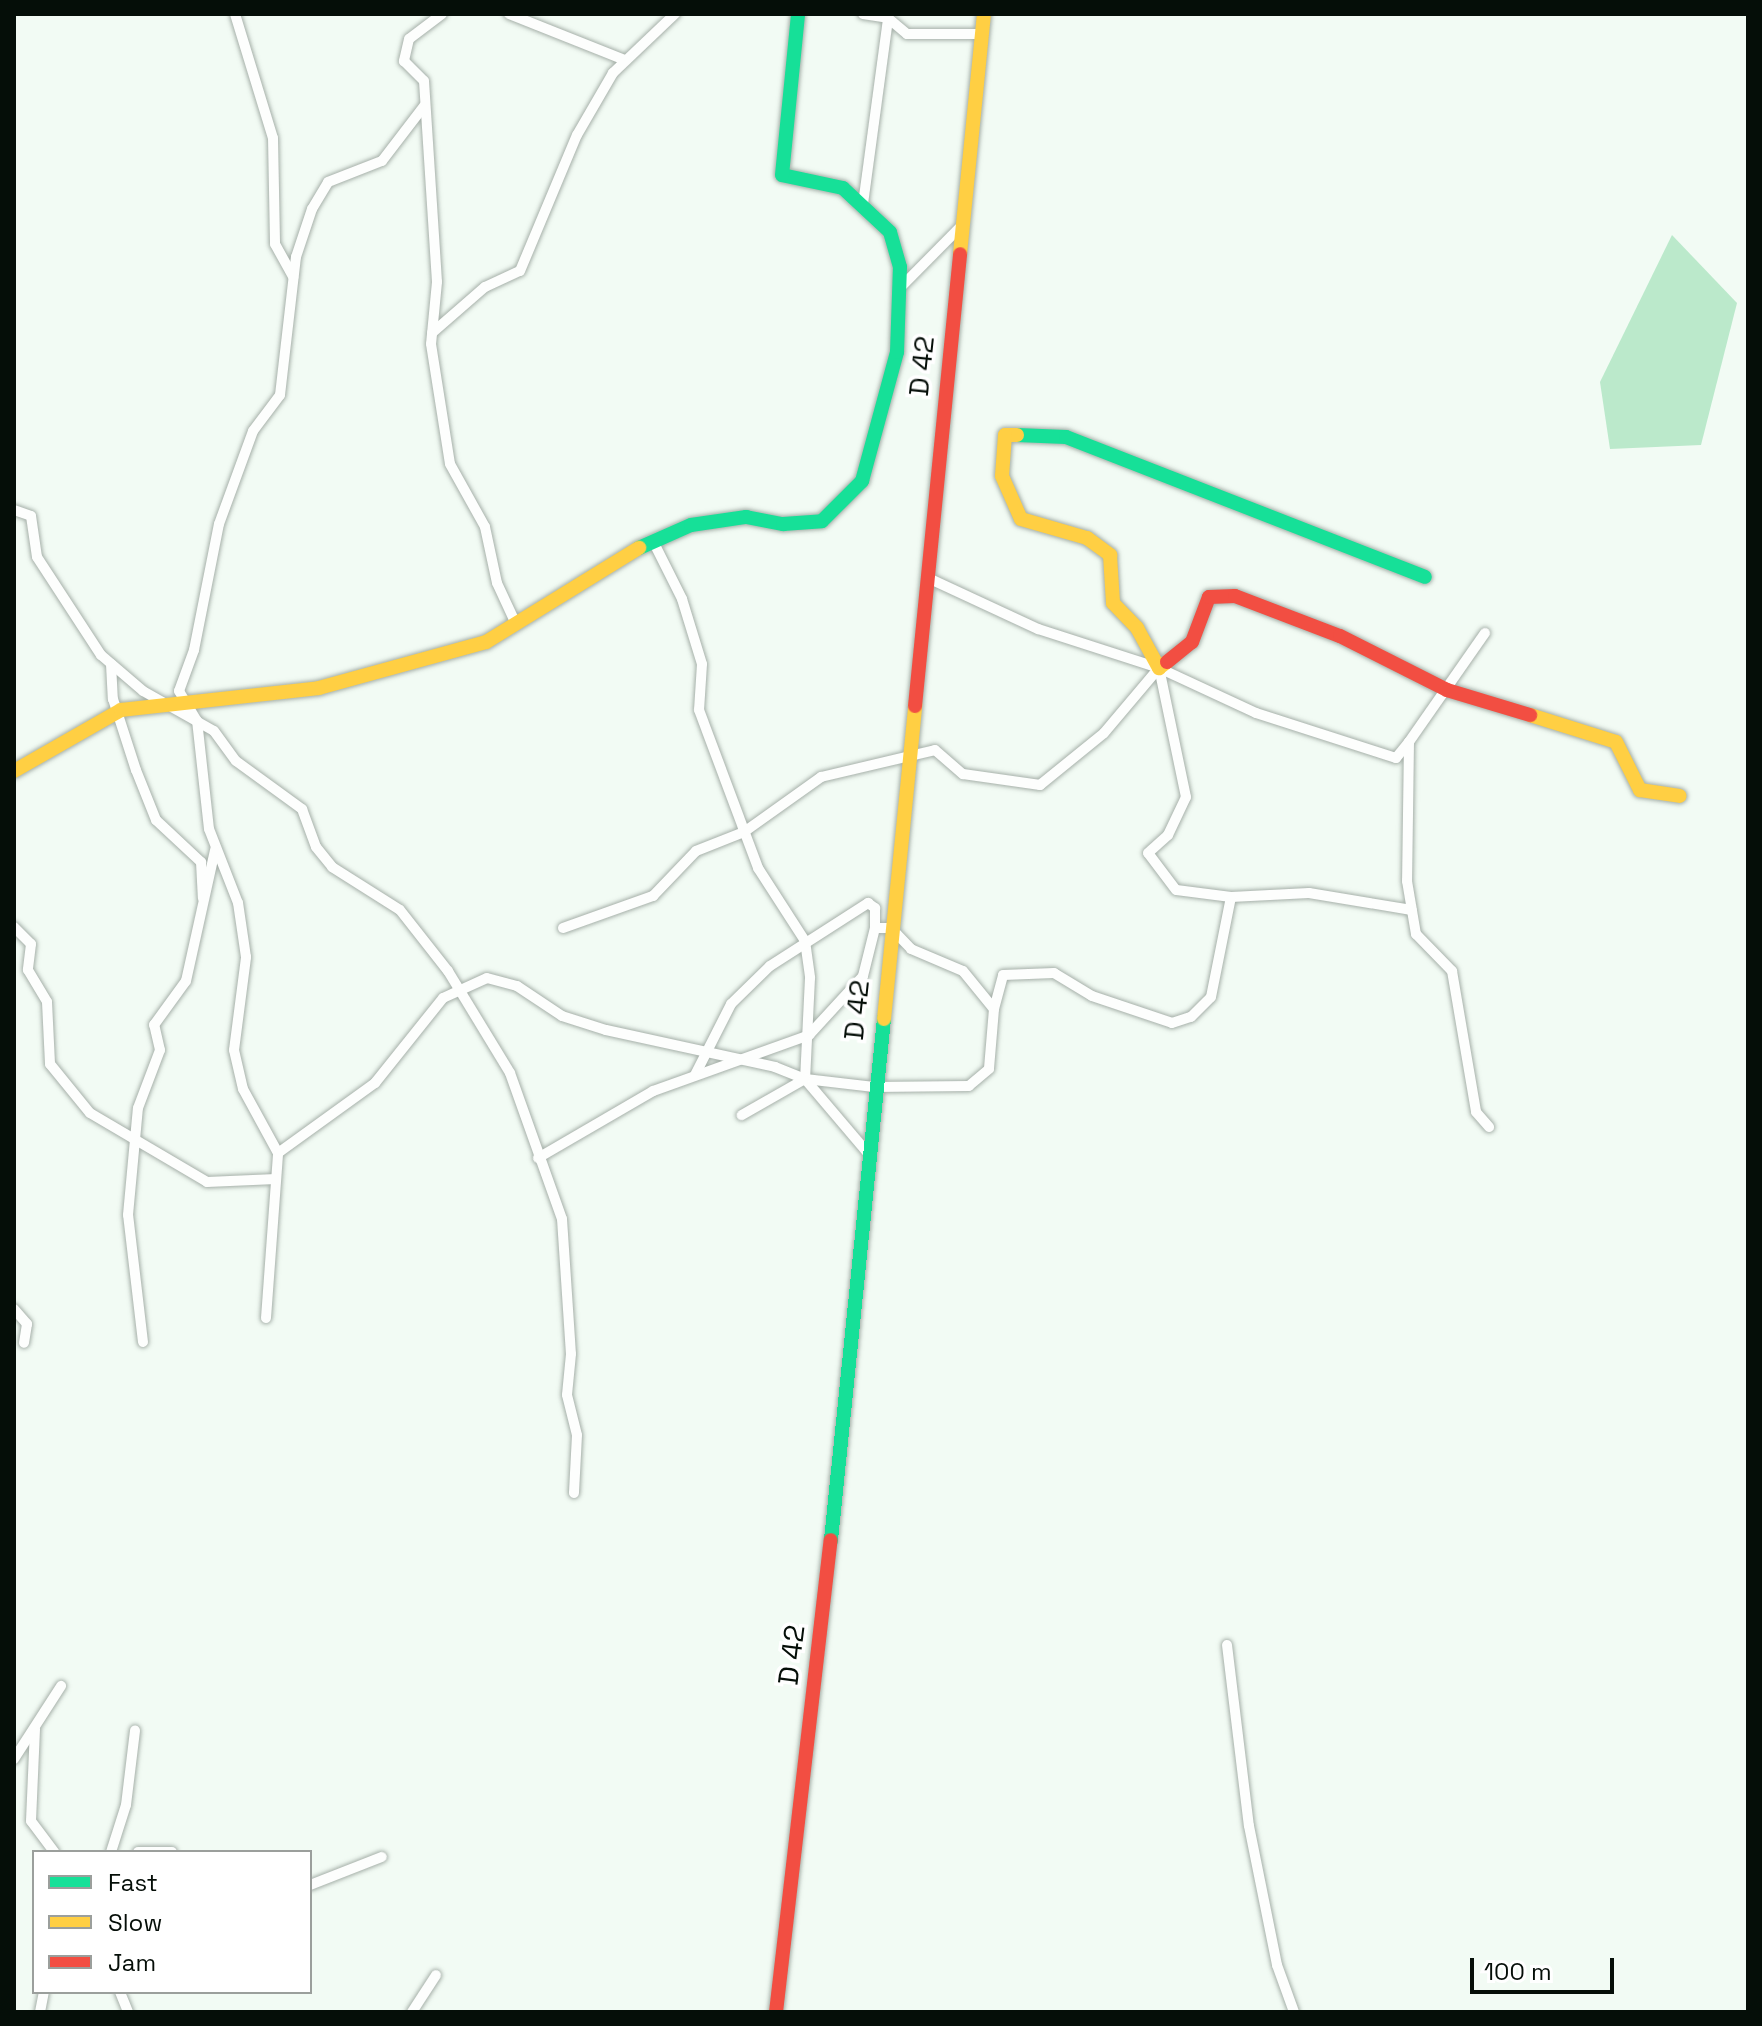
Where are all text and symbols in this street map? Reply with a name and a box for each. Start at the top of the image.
street label: D 42 [901,334,941,398]
street label: D 42 [836,978,876,1042]
street label: D 42 [771,1623,811,1687]
legend [32,1850,312,1994]
text: Fast [108,1867,158,1898]
text: Slow [108,1907,162,1938]
scale bar [1474,1942,1618,1992]
text: Jam [108,1947,156,1978]
text: 100 m [1484,1956,1552,1987]

